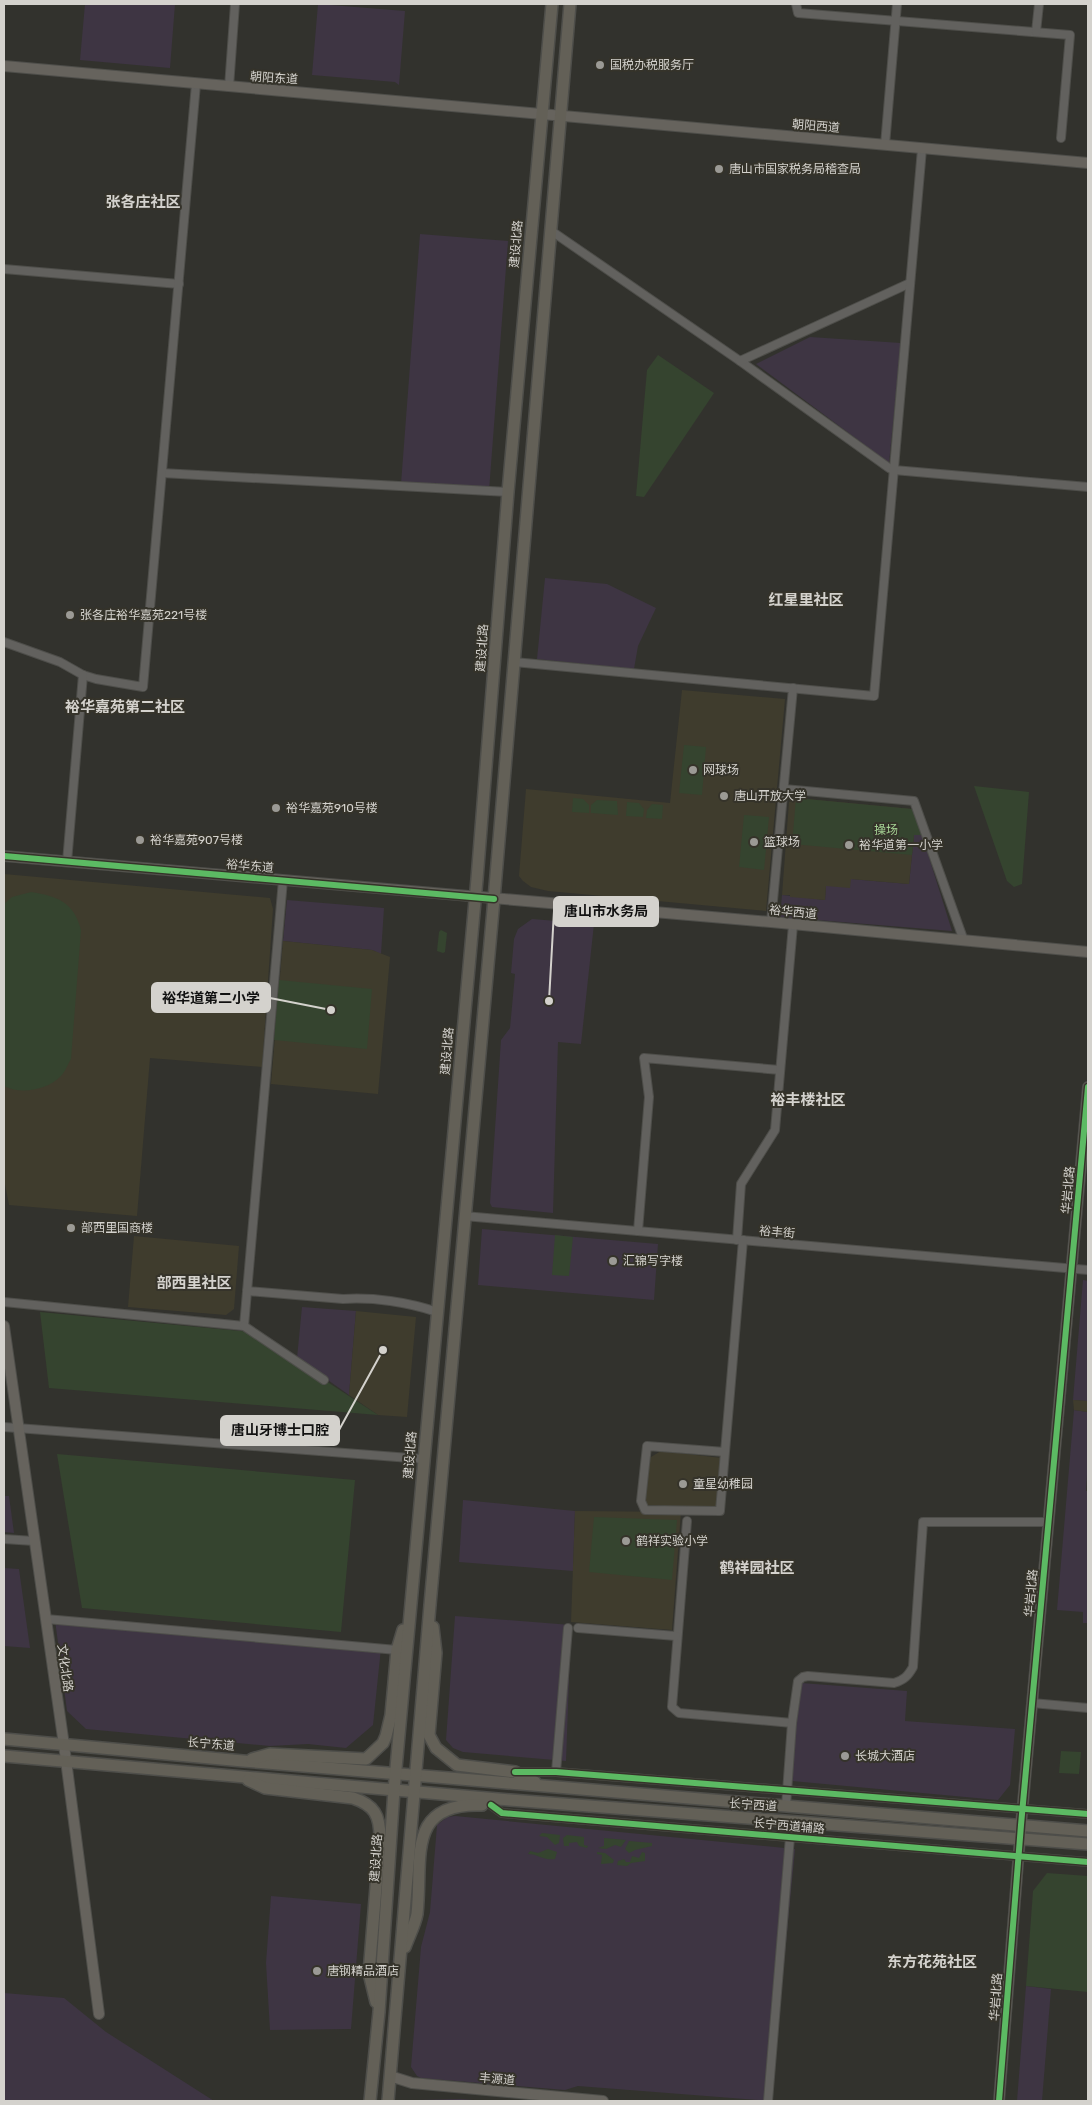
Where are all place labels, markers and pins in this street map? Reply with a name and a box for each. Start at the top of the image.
place label: 国税办税服务厅 [610,58,694,72]
marker: 国税办税服务厅 [594,59,606,71]
place label: 唐山市国家税务局稽查局 [729,162,861,176]
marker: 唐山市国家税务局稽查局 [713,163,725,175]
place label: 张各庄裕华嘉苑221号楼 [80,608,207,622]
marker: 张各庄裕华嘉苑221号楼 [64,609,76,621]
place label: 网球场 [703,763,739,777]
marker: 网球场 [687,764,699,776]
place label: 唐山开放大学 [734,789,806,803]
marker: 唐山开放大学 [718,790,730,802]
place label: 裕华嘉苑910号楼 [286,801,378,815]
marker: 裕华嘉苑910号楼 [270,802,282,814]
place label: 裕华嘉苑907号楼 [150,833,243,847]
marker: 裕华嘉苑907号楼 [134,834,146,846]
place label: 篮球场 [764,835,800,849]
marker: 篮球场 [748,836,760,848]
place label: 裕华道第一小学 [859,838,943,852]
marker: 裕华道第一小学 [843,839,855,851]
callout: 唐山市水务局 [554,897,658,926]
callout: 裕华道第二小学 [152,983,270,1012]
place label: 部西里国商楼 [81,1221,153,1235]
marker: 部西里国商楼 [65,1222,77,1234]
place label: 汇锦写字楼 [623,1254,683,1268]
marker: 汇锦写字楼 [607,1255,619,1267]
callout: 唐山牙博士口腔 [221,1416,339,1445]
place label: 童星幼稚园 [693,1477,753,1491]
marker: 童星幼稚园 [677,1478,689,1490]
place label: 鹤祥实验小学 [636,1534,708,1548]
marker: 鹤祥实验小学 [620,1535,632,1547]
place label: 长城大酒店 [855,1749,915,1763]
marker: 长城大酒店 [839,1750,851,1762]
place label: 唐钢精品酒店 [327,1964,399,1978]
marker: 唐钢精品酒店 [311,1965,323,1977]

